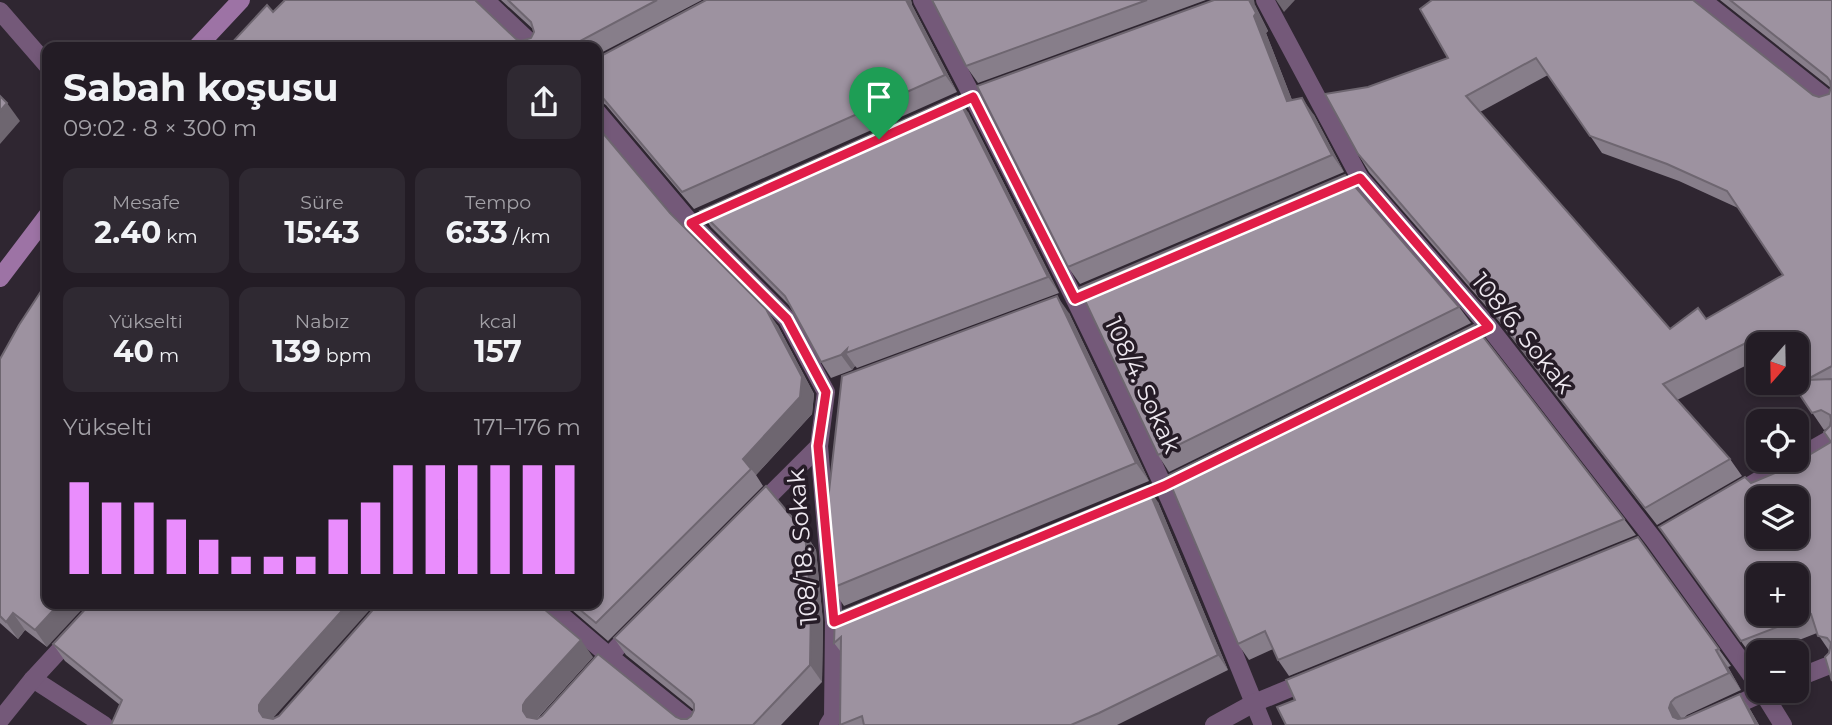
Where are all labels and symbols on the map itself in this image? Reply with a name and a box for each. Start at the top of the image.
pin [849,67,909,139]
street label: 108/6. Sokak [1466,267,1581,399]
street label: 108/4. Sokak [1099,313,1187,458]
north arrow [1746,332,1810,396]
street label: 108/18. Sokak [781,467,823,626]

